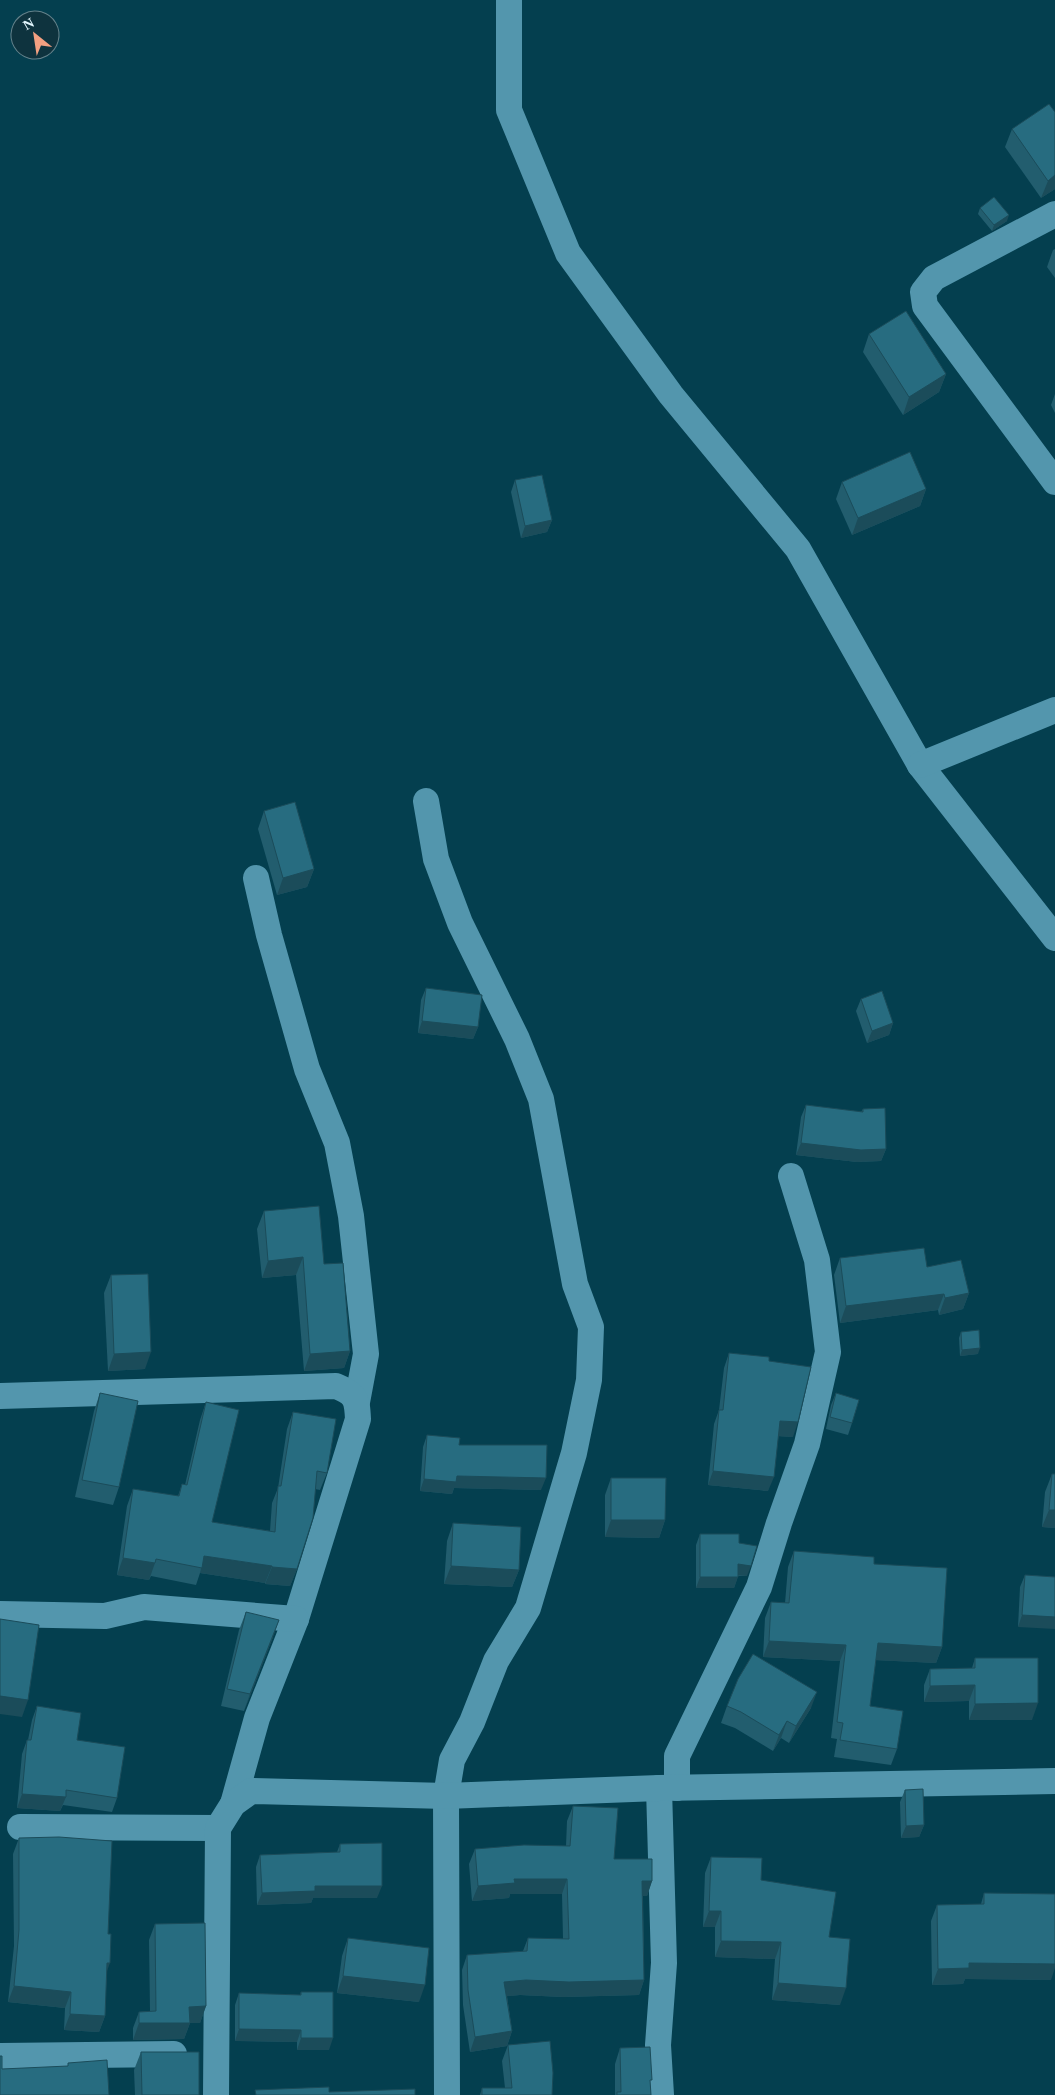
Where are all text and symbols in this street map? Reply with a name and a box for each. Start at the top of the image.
north arrow [10,10,60,60]
text: N [21,15,37,33]

